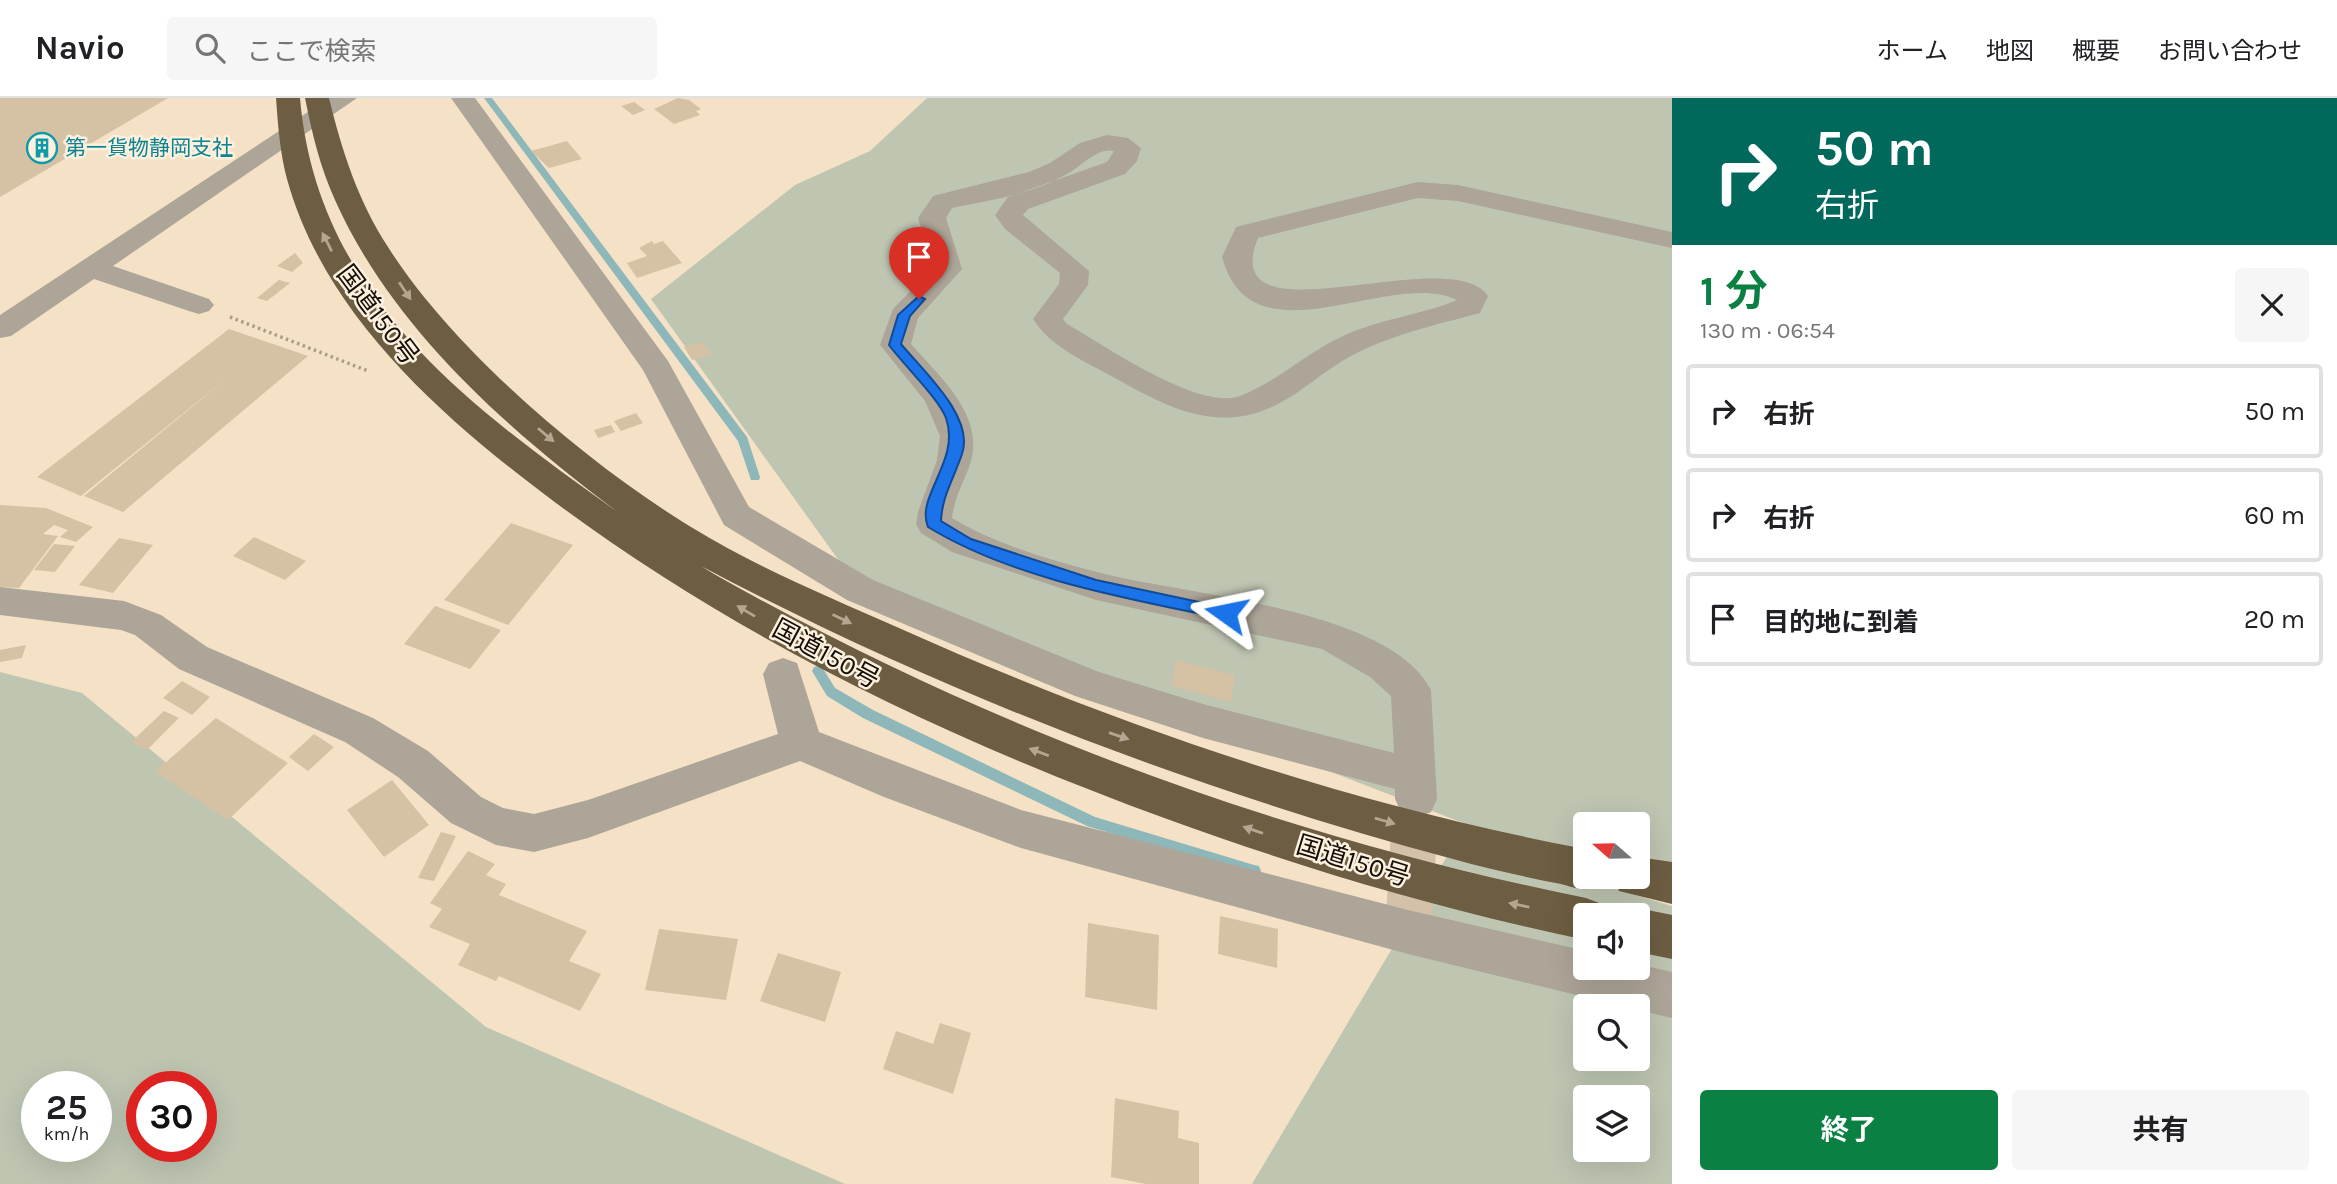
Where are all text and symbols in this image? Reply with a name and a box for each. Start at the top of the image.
search box [167,17,657,80]
text: Navio [35,29,125,67]
icon: search [191,29,229,67]
text: ここで検索 [247,36,377,67]
text: ホーム [1877,37,1948,65]
text: 地図 [1986,37,2034,65]
text: 概要 [2072,37,2120,65]
text: お問い合わせ [2158,37,2302,65]
text: 50 m [1815,120,1933,177]
icon: right [1700,126,1791,217]
building icon: 第一貨物静岡支社 [25,131,59,165]
place label: 第一貨物静岡支社 [65,136,233,160]
text: 右折 [1815,187,1879,224]
pin [889,227,949,299]
one-way arrow [321,232,333,252]
icon: arrive [900,238,938,276]
street label: 国道150号 [331,259,425,371]
text: 1 分 [1700,266,1768,316]
button: close [2235,268,2309,342]
one-way arrow [399,281,412,301]
text: 130 m · 06:54 [1700,317,1835,344]
icon: right [1704,392,1742,430]
text: 50 m [2244,396,2305,427]
text: 右折 [1763,399,1815,430]
one-way arrow [537,427,554,442]
icon: right [1704,496,1742,534]
text: 60 m [2244,500,2305,531]
text: 右折 [1763,503,1815,534]
position arrow [1189,576,1263,650]
icon: arrive [1704,600,1742,638]
text: 20 m [2244,604,2305,635]
one-way arrow [737,605,756,617]
text: 目的地に到着 [1763,607,1919,638]
street label: 国道150号 [767,613,885,695]
one-way arrow [831,613,852,624]
one-way arrow [1108,730,1129,741]
one-way arrow [1028,747,1049,758]
north arrow [1573,812,1650,889]
map controls [1573,812,1650,1162]
one-way arrow [1375,816,1396,826]
one-way arrow [1242,824,1263,834]
street label: 国道150号 [1293,829,1413,893]
one-way arrow [1508,899,1530,910]
button: sound [1573,903,1650,980]
button: search [1573,994,1650,1071]
speed limit sign: 30 [126,1071,217,1162]
button: layers [1573,1085,1650,1162]
text: 25 [46,1087,87,1128]
button: 終了 [1700,1090,1998,1170]
button: 共有 [2012,1090,2309,1170]
text: km/h [44,1123,89,1145]

